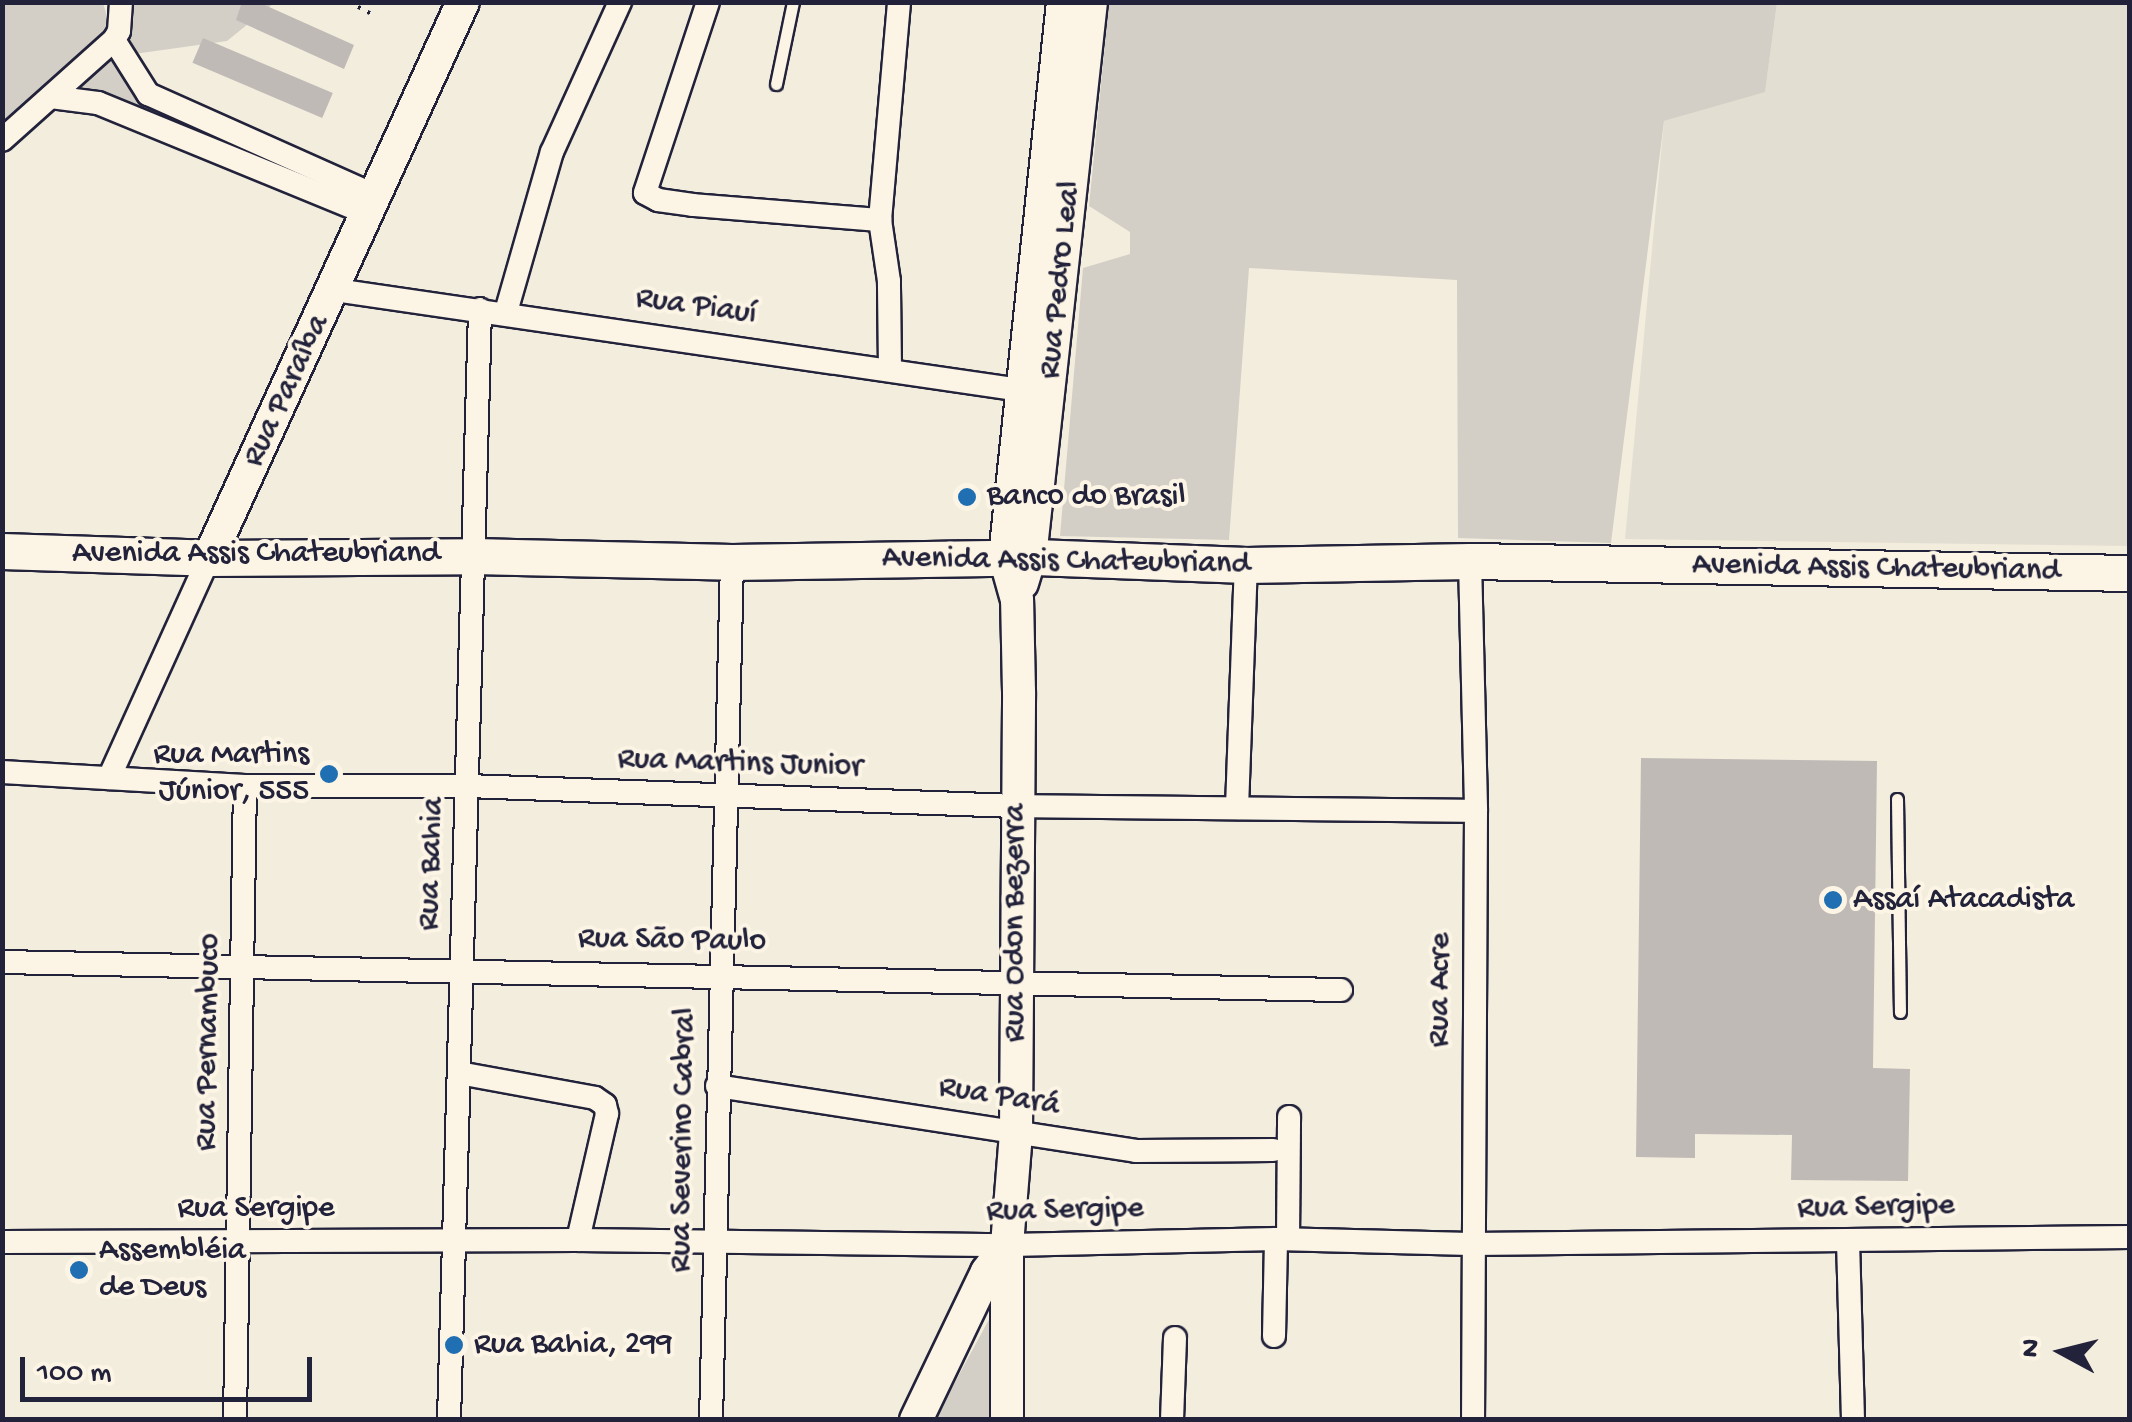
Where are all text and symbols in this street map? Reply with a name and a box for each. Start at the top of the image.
street label: Rua Pedro Leal [1032,179,1090,381]
street label: Rua Piauí [633,280,759,334]
street label: Rua Paraíba [235,309,339,473]
place label: Banco do Brasil [987,478,1186,516]
marker: Banco do Brasil [956,486,978,508]
street label: Avenida Assis Chateubriand [72,535,440,573]
street label: Avenida Assis Chateubriand [882,540,1250,584]
street label: Avenida Assis Chateubriand [1692,547,2060,591]
place label: Rua Martins Júnior, 555 [154,737,309,812]
street label: Rua Martins Junior [617,741,863,787]
marker: Rua Martins Júnior, 555 [318,763,340,785]
street label: Rua Bahia [410,797,454,931]
street label: Rua Odon Bezerra [997,804,1035,1042]
place label: Assaí Atacadista [1853,881,2074,919]
marker: Assaí Atacadista [1822,889,1844,911]
street label: Rua São Paulo [578,920,766,962]
street label: Rua Acre [1421,932,1461,1048]
street label: Rua Pernambuco [188,933,230,1151]
street label: Rua Severino Cabral [662,1007,706,1273]
street label: Rua Pará [936,1069,1062,1125]
street label: Rua Sergipe [1797,1187,1955,1229]
street label: Rua Sergipe [177,1190,335,1228]
street label: Rua Sergipe [986,1190,1144,1232]
place label: Assembléia de Deus [99,1233,246,1308]
marker: Assembléia de Deus [68,1259,90,1281]
north arrow [2012,1302,2112,1402]
place label: Rua Bahia, 299 [474,1326,673,1364]
marker: Rua Bahia, 299 [443,1334,465,1356]
scale bar [25,1337,318,1399]
text: N [2014,1337,2049,1359]
text: 100 m [37,1357,112,1392]

